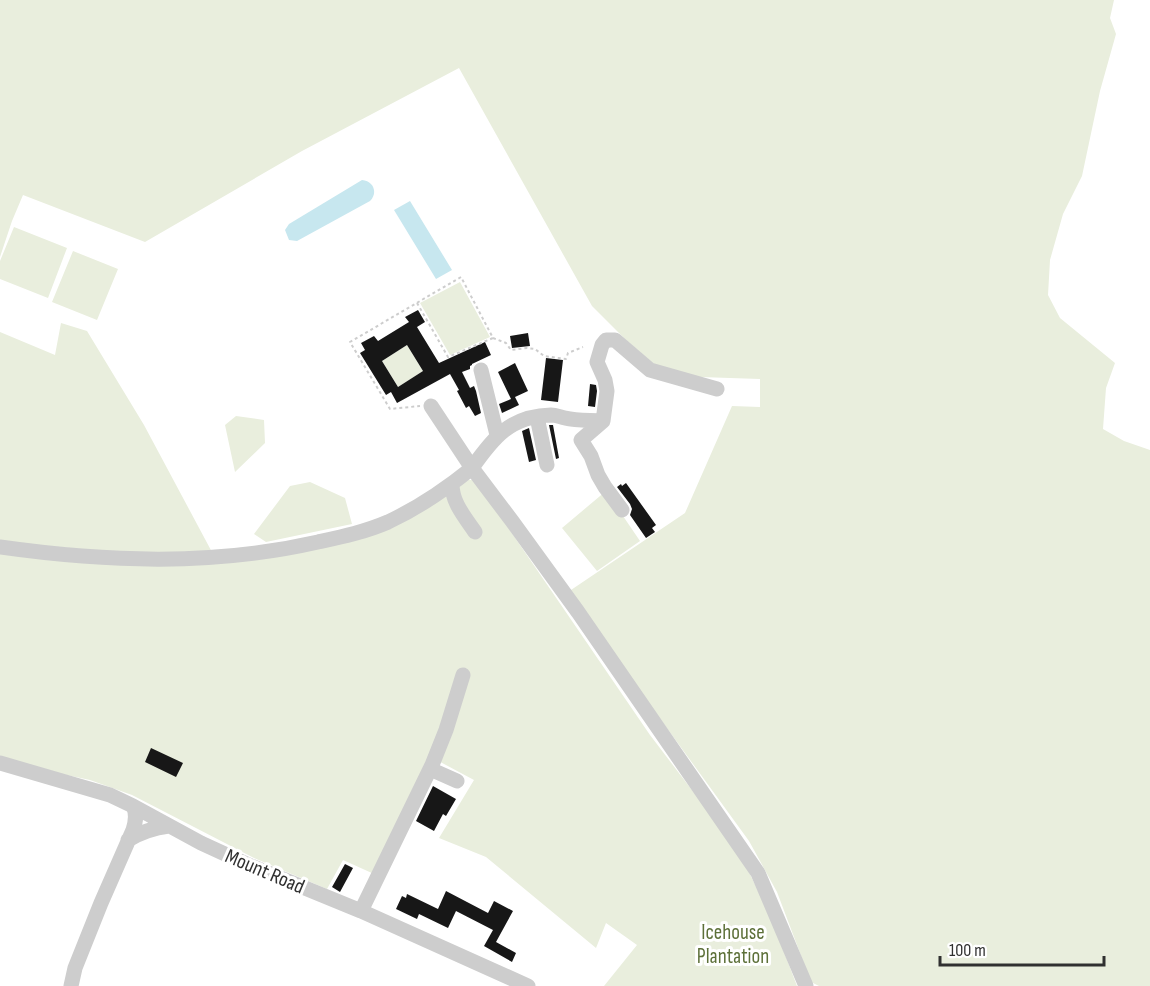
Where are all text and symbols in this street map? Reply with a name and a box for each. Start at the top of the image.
street label: Mount Road [221,844,308,899]
park label: Icehouse Plantation [697,920,769,969]
scale bar [940,929,1104,967]
text: 100 m [949,940,986,961]

